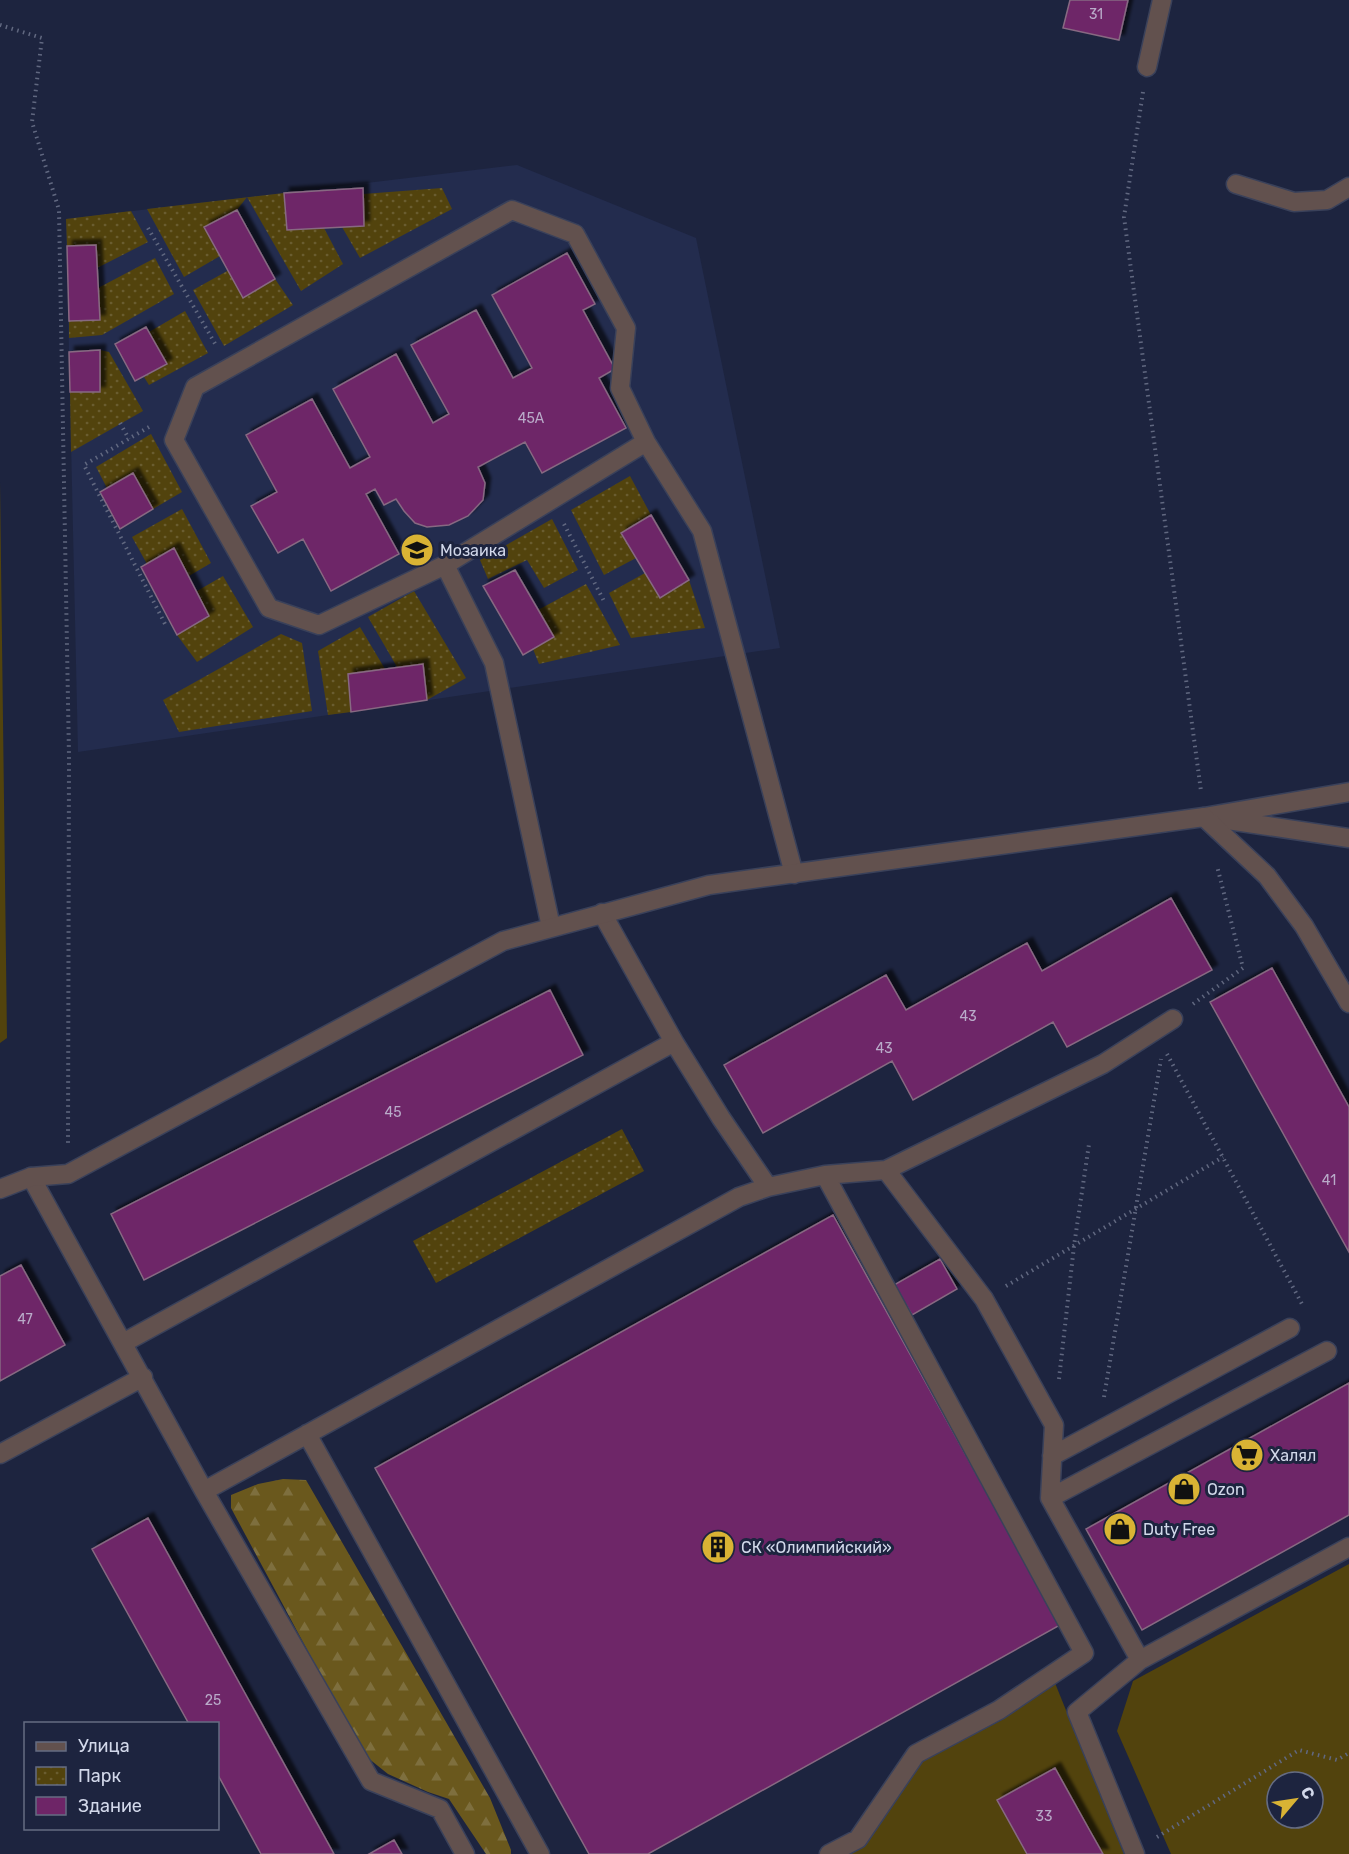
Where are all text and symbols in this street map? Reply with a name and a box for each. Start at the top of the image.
house number: 31 [1089,6,1103,23]
house number: 45А [518,410,545,427]
school or university icon: Мозаика [399,532,435,568]
place label: Мозаика [440,541,506,560]
house number: 43 [959,1008,977,1025]
house number: 43 [875,1040,893,1057]
house number: 45 [384,1104,402,1121]
house number: 41 [1322,1172,1336,1189]
house number: 47 [17,1311,33,1328]
supermarket icon: Халял [1229,1437,1265,1473]
place label: Халял [1270,1446,1316,1465]
shop icon: Ozon [1166,1471,1202,1507]
place label: Ozon [1207,1480,1245,1499]
shop icon: Duty Free [1102,1511,1138,1547]
place label: Duty Free [1143,1520,1215,1539]
building icon: СК «Олимпийский» [700,1529,736,1565]
place label: СК «Олимпийский» [741,1538,892,1557]
house number: 25 [205,1692,221,1709]
legend [24,1722,219,1830]
text: Улица [78,1735,130,1757]
text: Парк [78,1765,122,1787]
north arrow [1265,1770,1325,1830]
text: С [1297,1783,1319,1802]
text: Здание [78,1795,142,1817]
house number: 33 [1036,1808,1052,1825]

